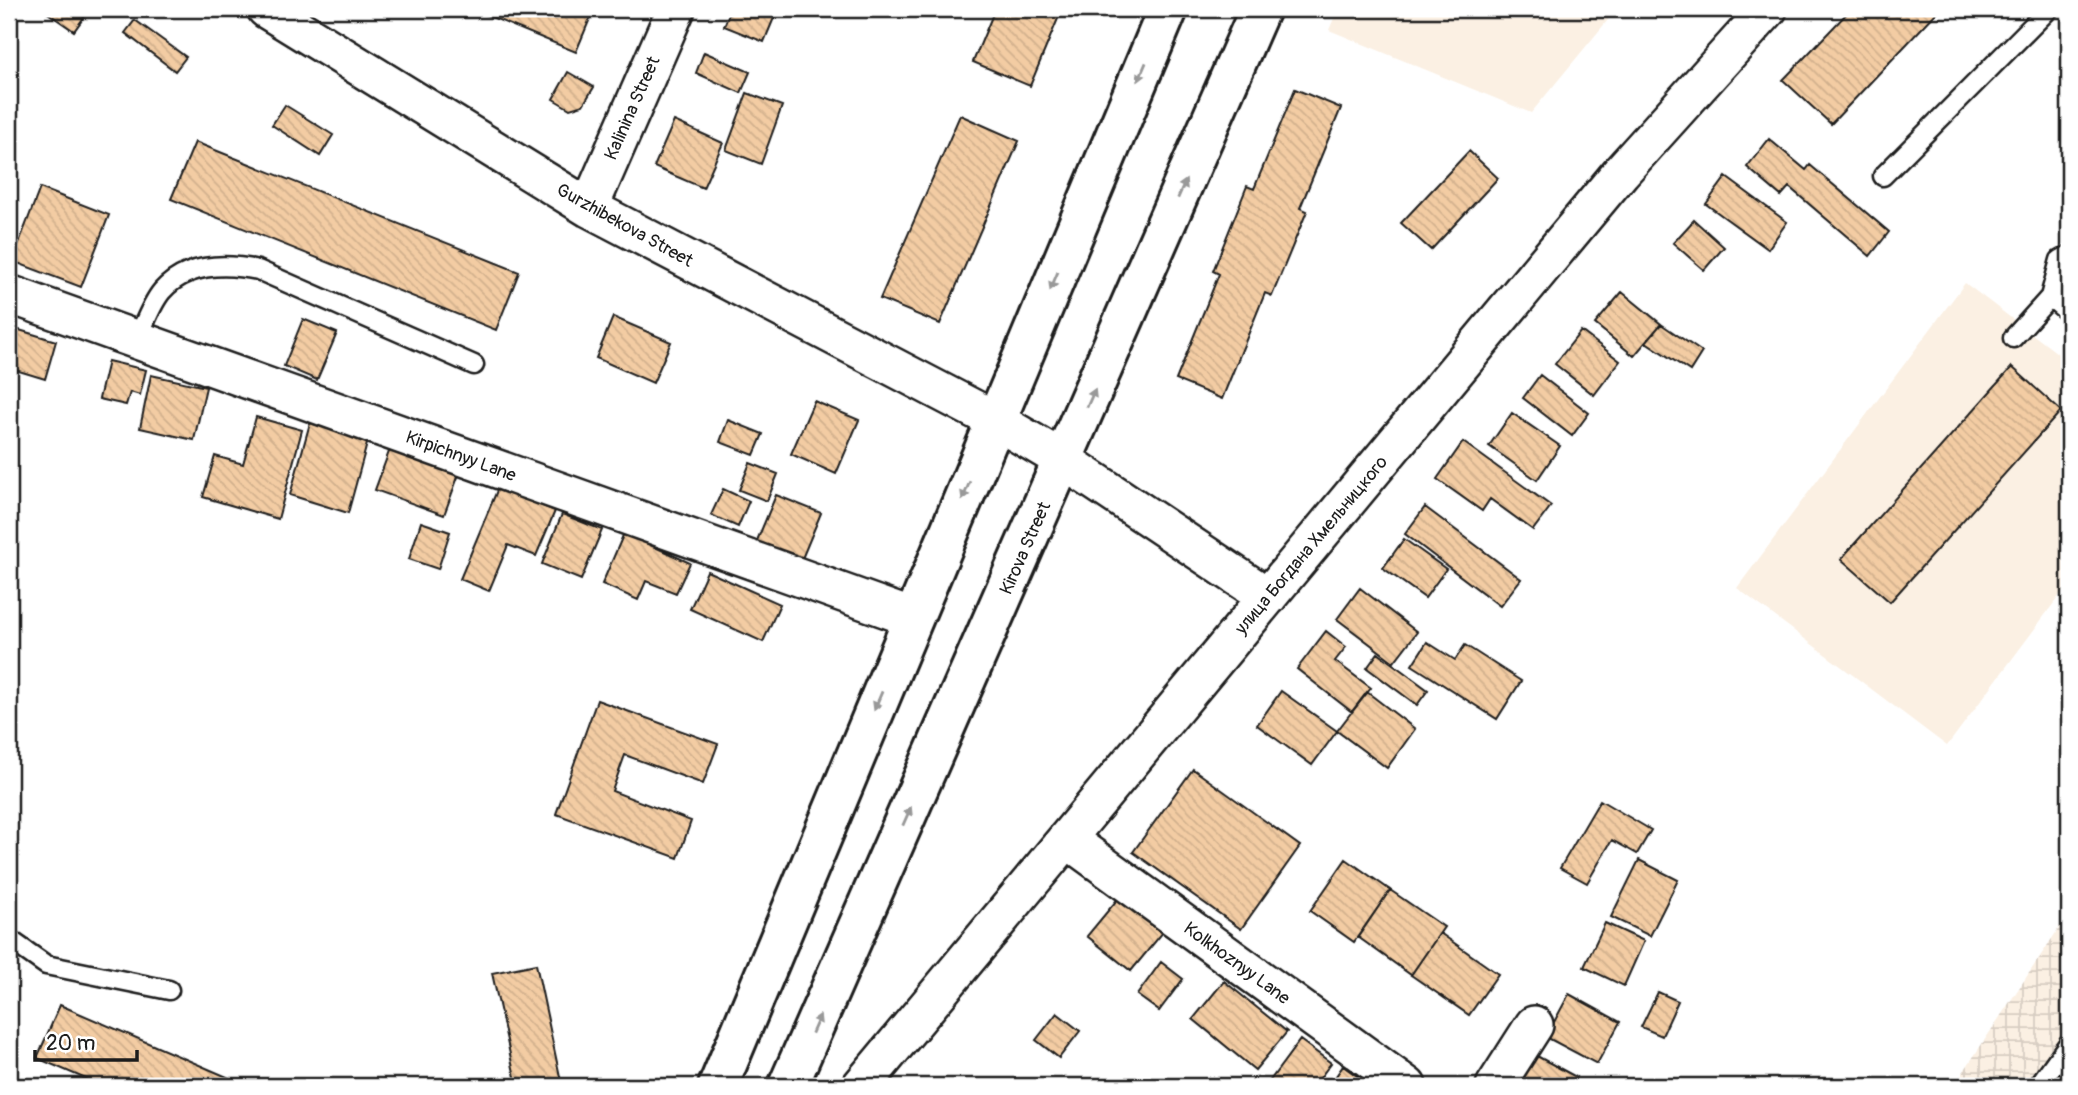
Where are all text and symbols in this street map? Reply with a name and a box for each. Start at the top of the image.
street label: Kalinina Street [599,52,666,164]
one-way arrow [1136,61,1147,82]
street label: Gurzhibekova Street [552,178,698,273]
one-way arrow [1176,179,1188,199]
one-way arrow [1048,271,1059,292]
one-way arrow [1086,387,1097,408]
street label: Kirpichnyy Lane [402,426,519,487]
street label: улица Богдана Хмельницкого [1229,451,1393,640]
one-way arrow [960,481,971,502]
street label: Kirova Street [995,498,1056,598]
one-way arrow [873,691,884,712]
one-way arrow [902,805,913,826]
street label: Kolkhoznyy Lane [1179,917,1295,1010]
one-way arrow [810,1013,821,1034]
scale bar [35,1018,136,1062]
text: 20 m [46,1030,95,1057]

